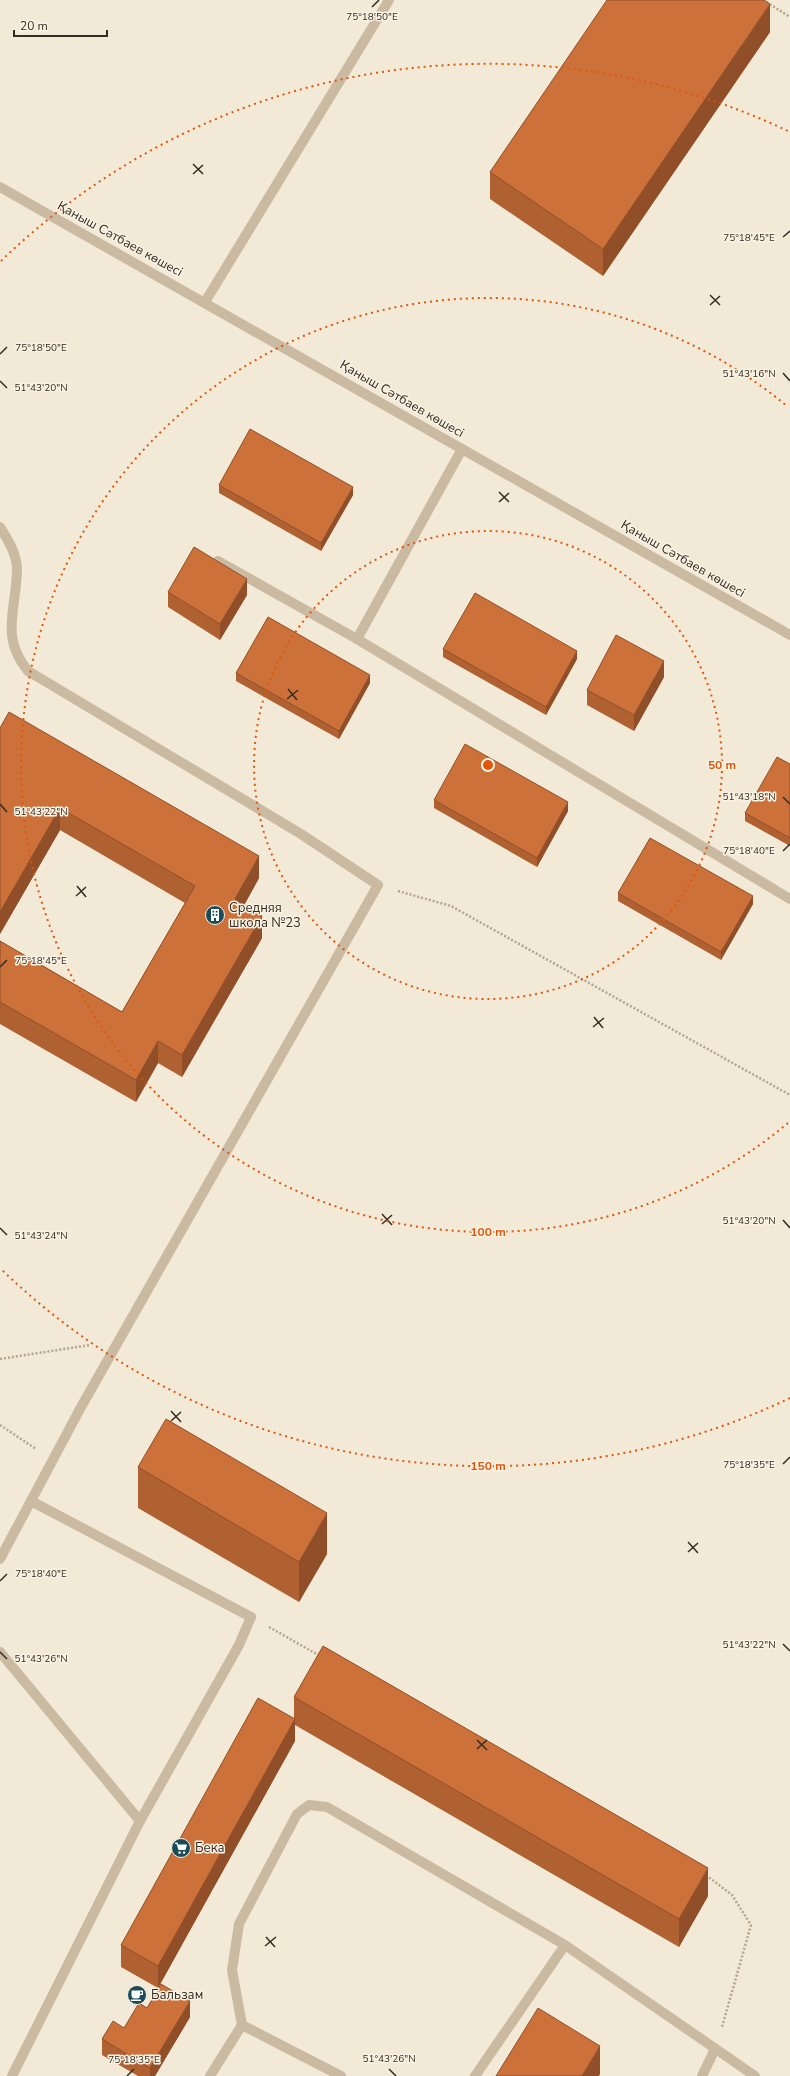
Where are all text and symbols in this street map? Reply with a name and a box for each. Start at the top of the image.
text: 75°18'50"E [346,10,398,24]
scale bar [14,12,107,38]
text: 20 m [20,18,48,34]
street label: Қаныш Сәтбаев көшесі [54,197,186,281]
text: 75°18'45"E [723,231,775,245]
text: 75°18'50"E [15,341,67,355]
street label: Қаныш Сәтбаев көшесі [337,356,467,442]
text: 51°43'16"N [722,367,776,381]
text: 51°43'20"N [14,381,68,395]
street label: Қаныш Сәтбаев көшесі [618,516,748,602]
text: 50 m [708,757,736,773]
centre of rings [481,758,495,772]
text: 51°43'18"N [722,790,776,804]
text: 51°43'22"N [14,805,68,819]
text: 75°18'40"E [723,844,775,858]
place label: Средняя школа №23 [229,899,301,932]
building icon: Средняя школа №23 [204,904,226,926]
text: 75°18'45"E [15,954,67,968]
text: 51°43'20"N [722,1214,776,1228]
text: 100 m [470,1224,506,1240]
text: 51°43'24"N [14,1229,68,1243]
text: 150 m [470,1458,506,1474]
text: 75°18'35"E [723,1458,775,1472]
text: 75°18'40"E [15,1567,67,1581]
text: 51°43'22"N [722,1638,776,1652]
text: 51°43'26"N [14,1652,68,1666]
supermarket icon: Бека [170,1837,192,1859]
place label: Бека [195,1839,224,1857]
cafe icon: Бальзам [126,1984,148,2006]
place label: Бальзам [151,1986,203,2004]
text: 51°43'26"N [362,2052,416,2066]
text: 75°18'35"E [108,2053,160,2067]

